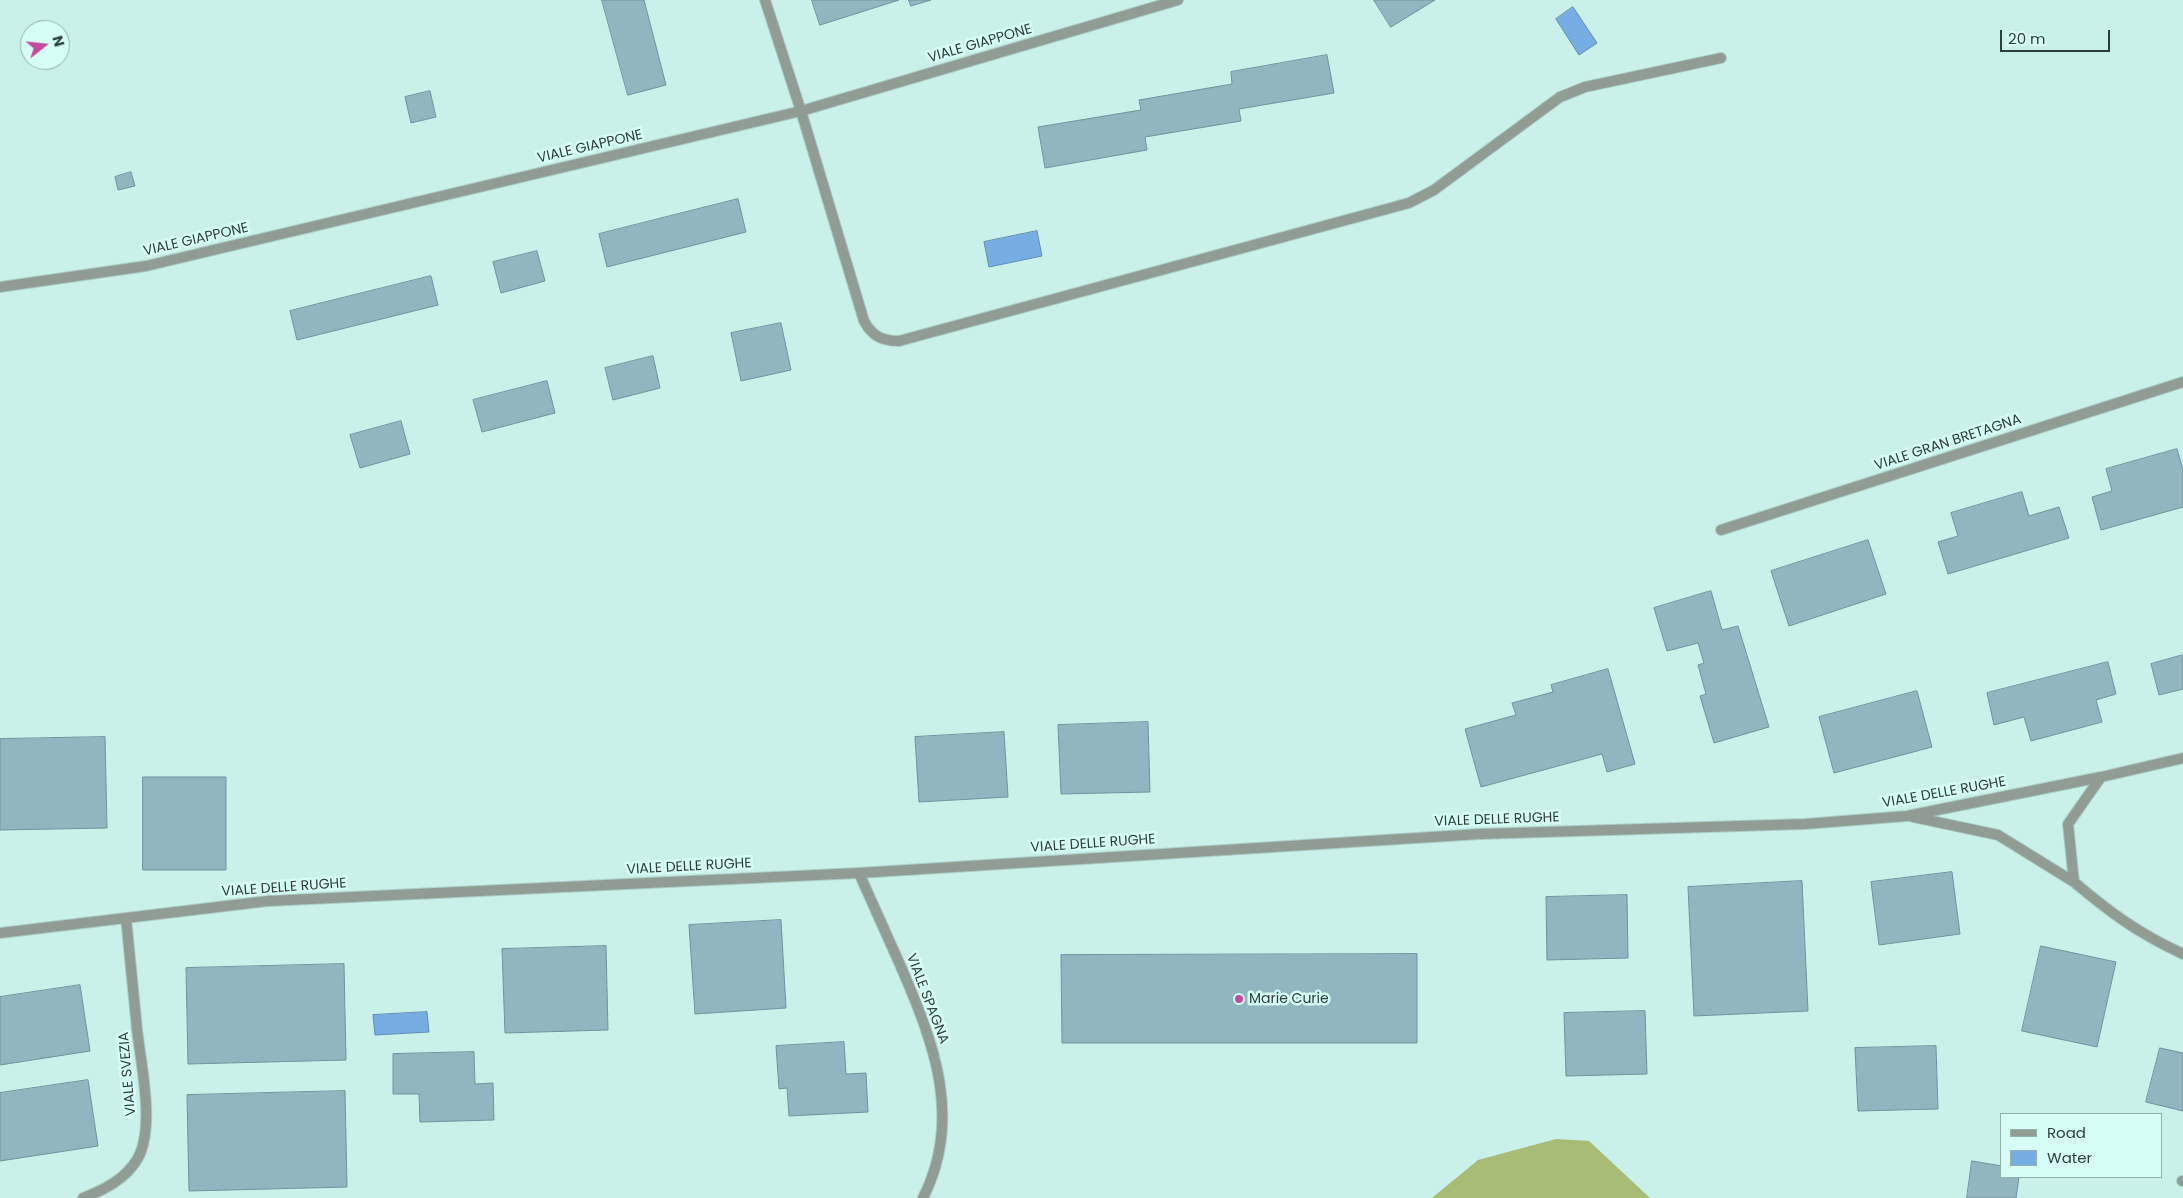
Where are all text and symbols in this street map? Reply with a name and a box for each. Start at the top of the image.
north arrow [20,20,70,70]
scale bar [2003,20,2113,52]
street label: VIALE GIAPPONE [926,21,1034,67]
text: 20 m [2008,28,2046,49]
text: N [47,33,70,49]
street label: VIALE GIAPPONE [536,127,644,167]
street label: VIALE GIAPPONE [142,220,250,260]
street label: VIALE GRAN BRETAGNA [1873,411,2023,475]
street label: VIALE DELLE RUGHE [1881,774,2007,812]
street label: VIALE DELLE RUGHE [1434,809,1560,831]
street label: VIALE DELLE RUGHE [1030,831,1156,857]
street label: VIALE DELLE RUGHE [626,855,752,879]
street label: VIALE DELLE RUGHE [221,875,347,901]
street label: VIALE SPAGNA [902,952,952,1046]
place label: Marie Curie [1249,991,1329,1007]
marker: Marie Curie [1233,993,1245,1005]
street label: VIALE SVEZIA [116,1031,140,1117]
legend [2000,1113,2163,1178]
text: Road [2047,1122,2086,1143]
text: Water [2047,1147,2092,1168]

